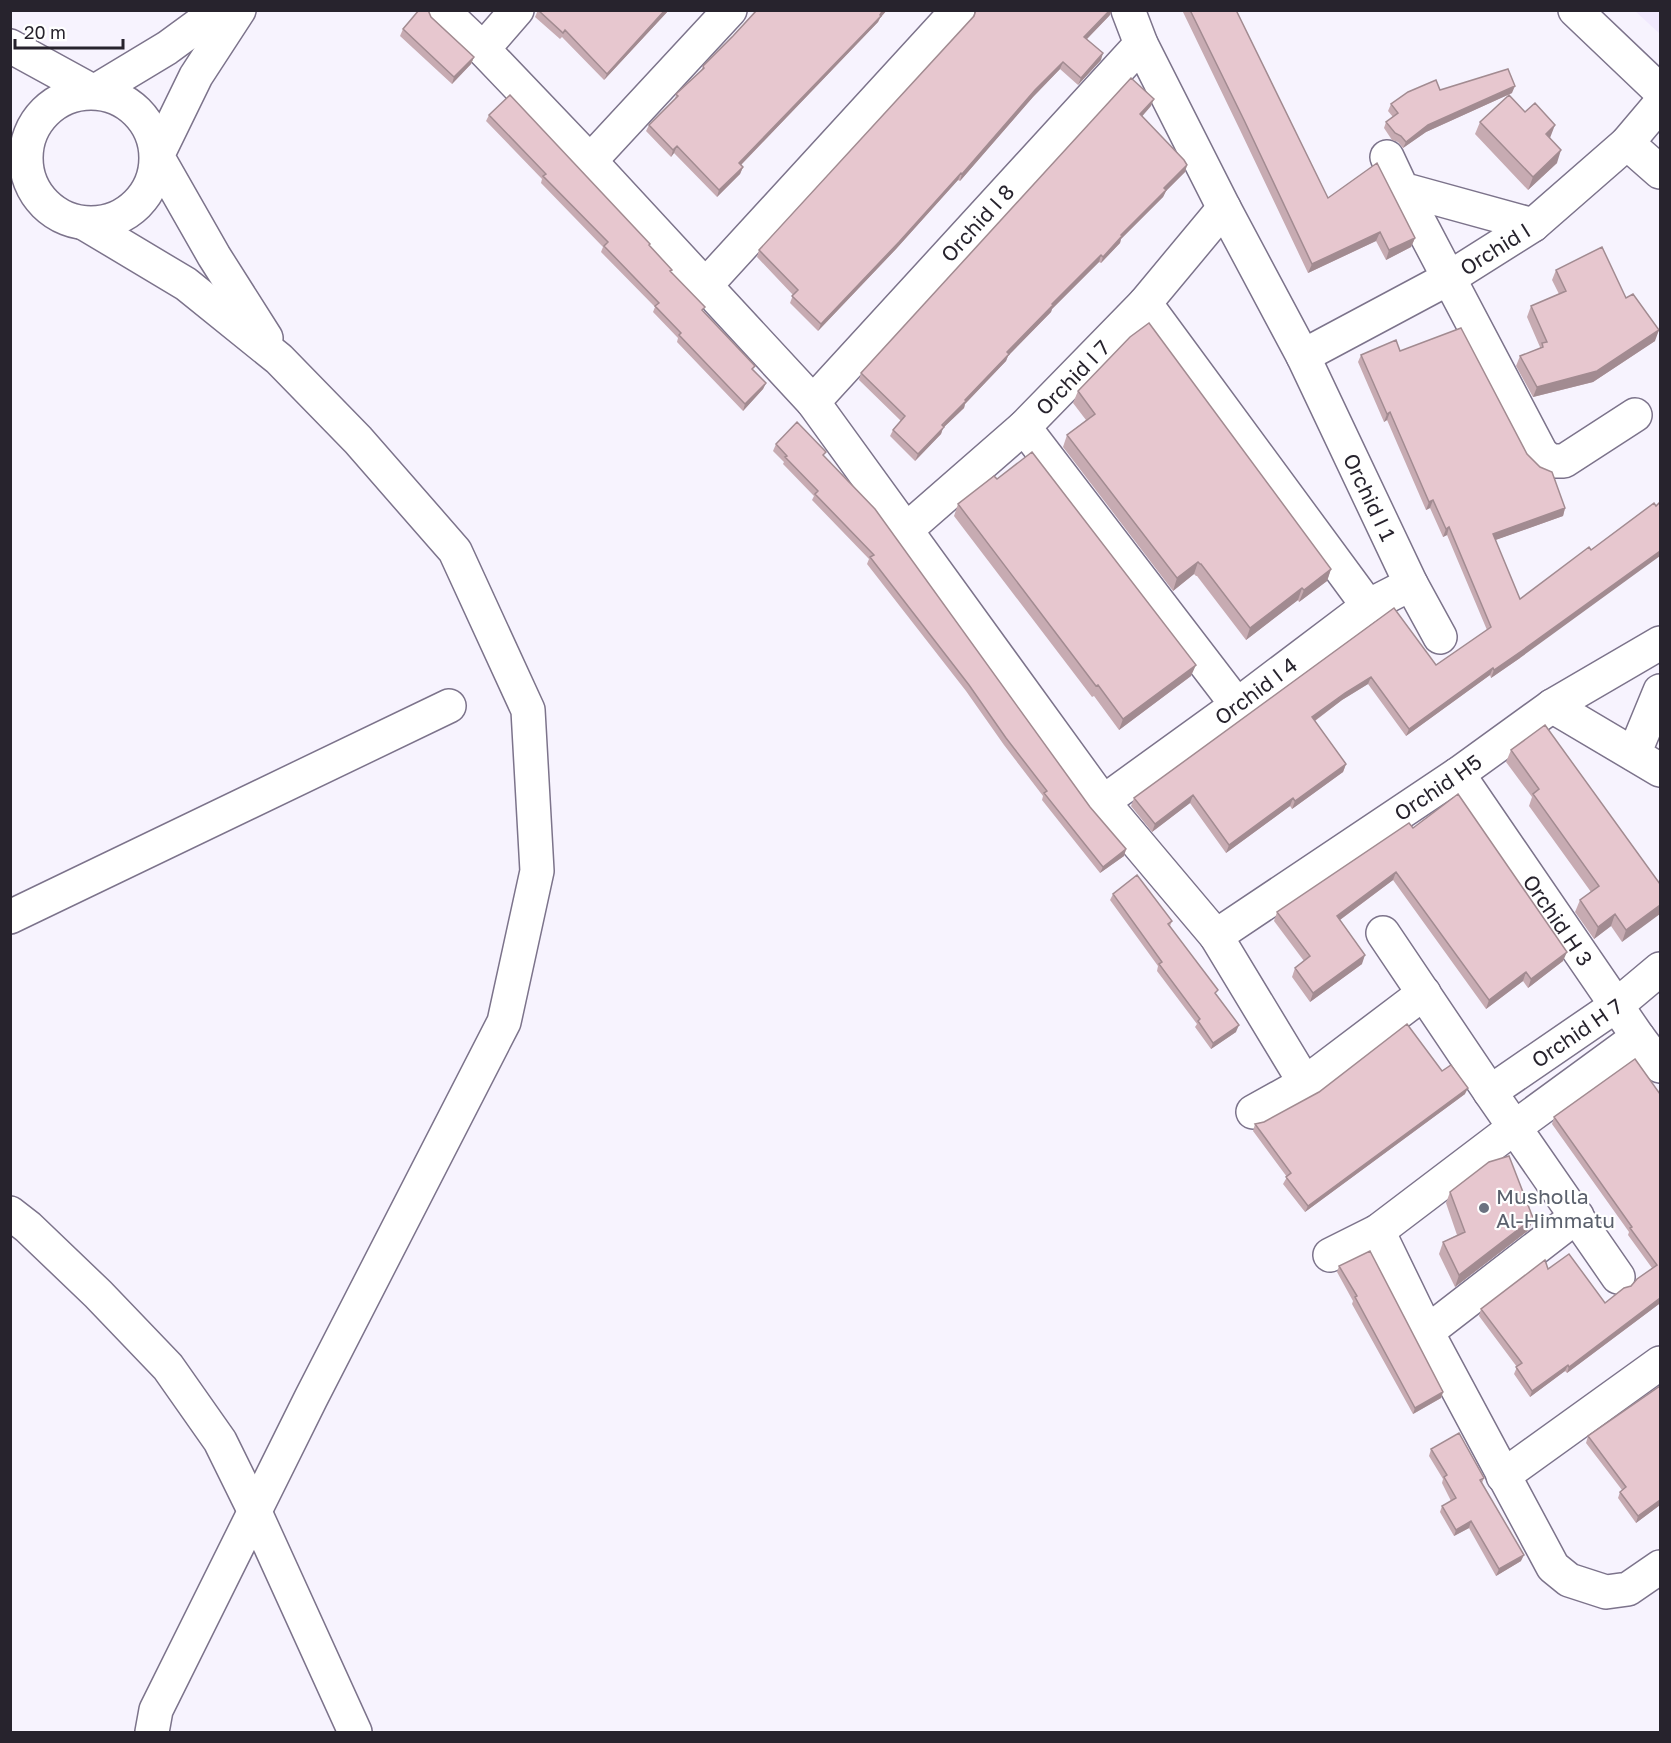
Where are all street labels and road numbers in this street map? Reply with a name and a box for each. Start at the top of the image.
street label: Orchid I 8 [935,179,1019,267]
street label: Orchid I [1455,217,1535,281]
street label: Orchid I 7 [1030,334,1115,420]
street label: Orchid I 1 [1338,449,1402,545]
street label: Orchid I 4 [1209,651,1302,730]
street label: Orchid H5 [1389,748,1486,826]
street label: Orchid H 3 [1518,869,1598,971]
street label: Orchid H 7 [1526,993,1627,1073]

